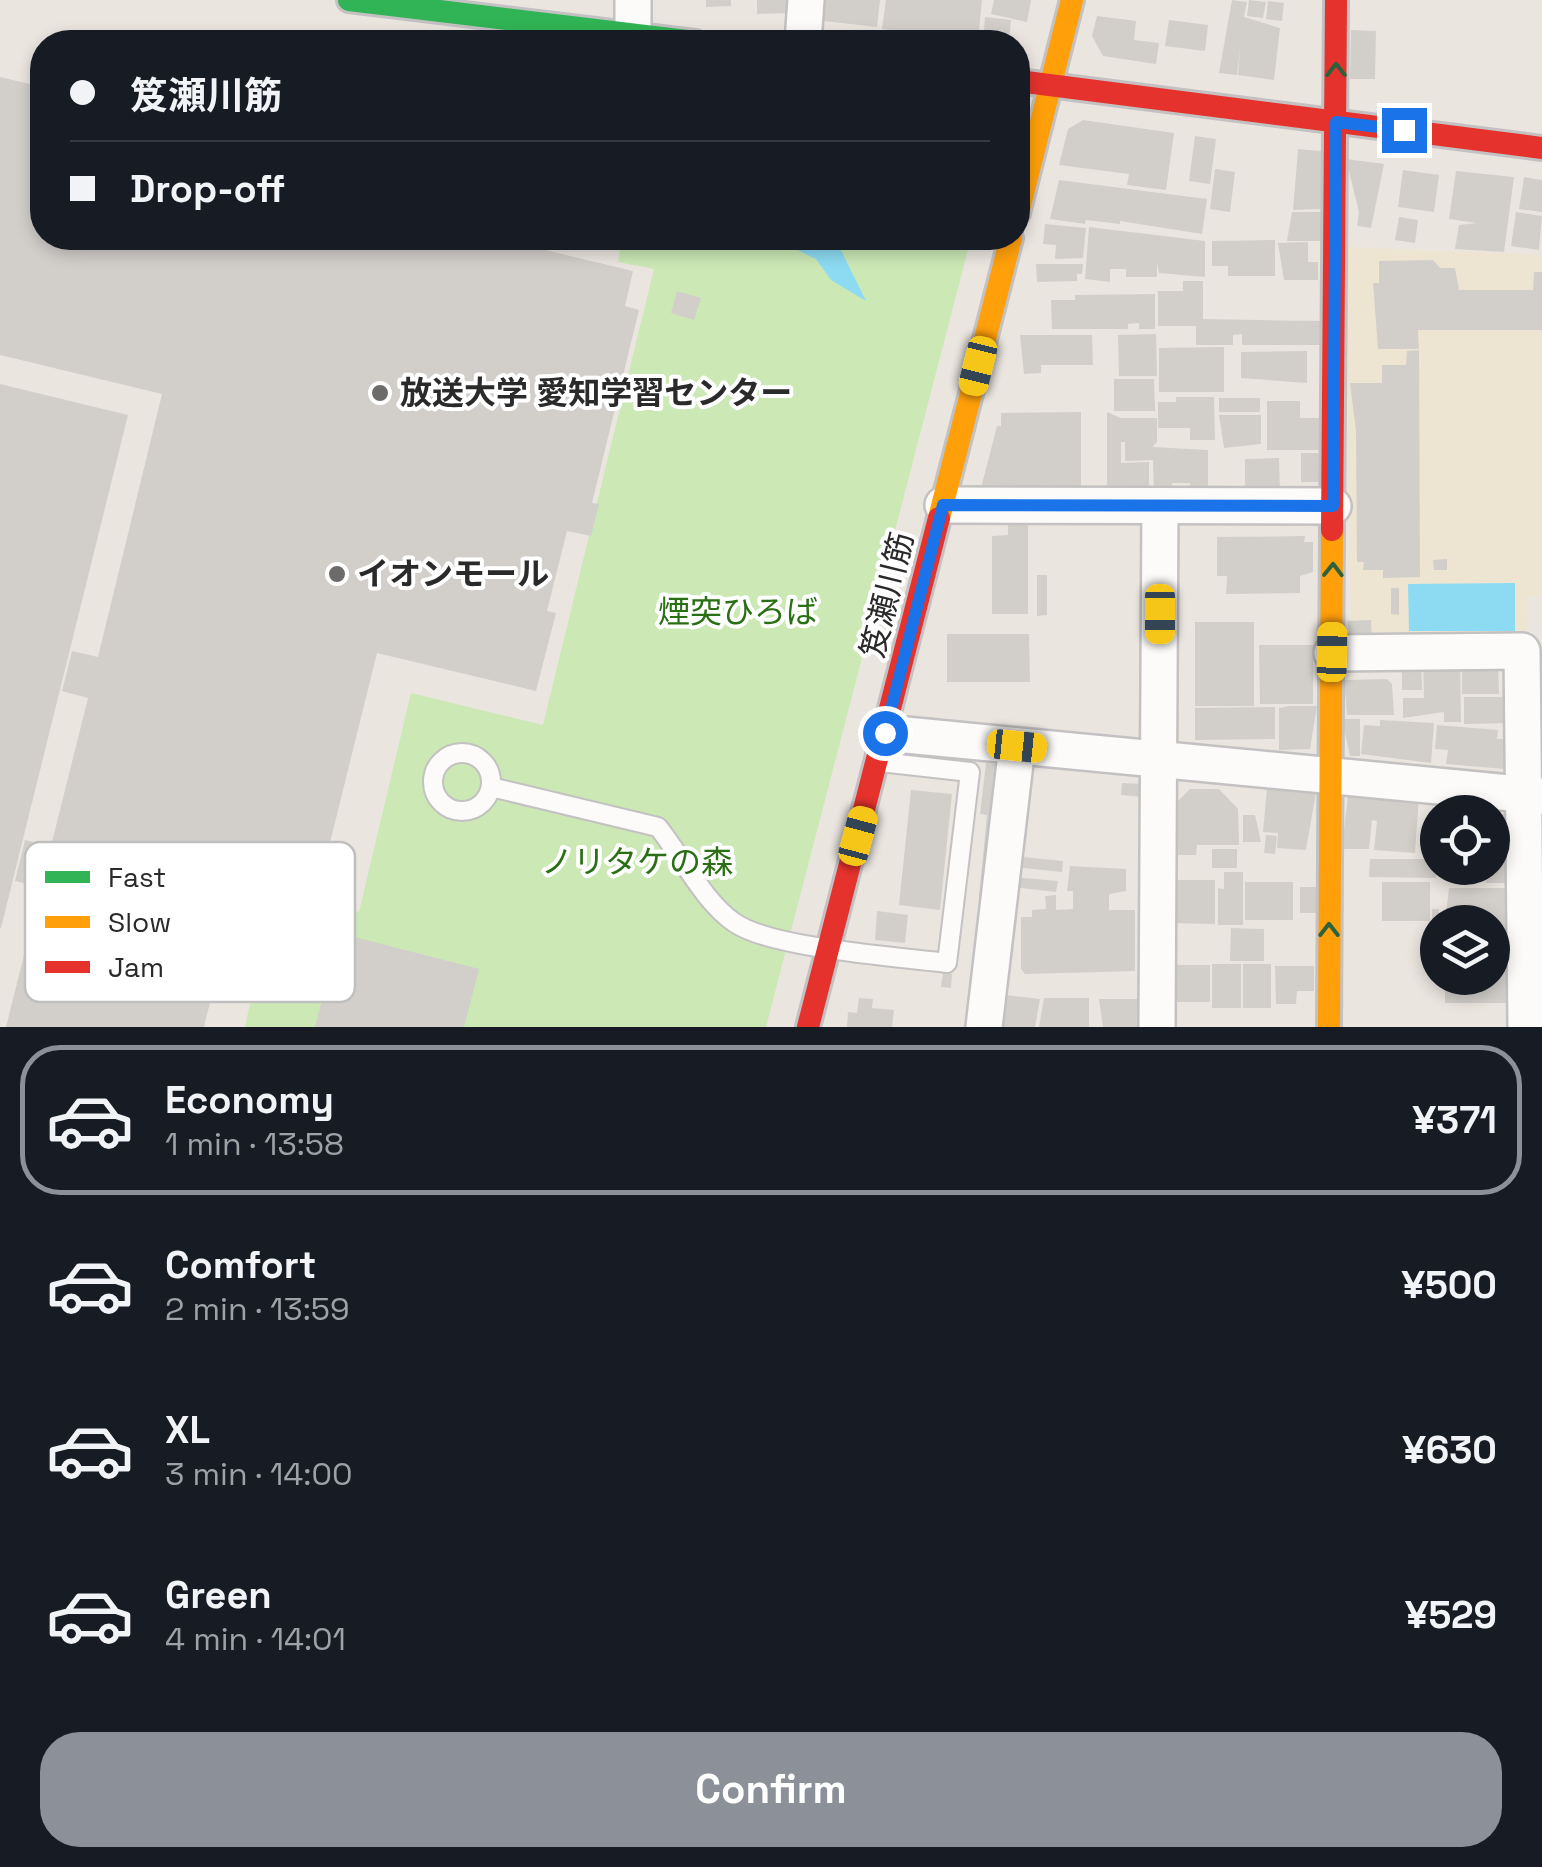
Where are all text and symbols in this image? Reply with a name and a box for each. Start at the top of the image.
one-way arrow [1325,61,1347,76]
text: 笈瀬川筋 [130,72,282,120]
route end [1382,108,1427,153]
text: Drop-off [130,165,285,213]
car [956,333,1000,399]
place label: 放送大学 愛知学習センター [400,373,792,413]
marker: 放送大学 愛知学習センター [369,382,391,404]
street label: 笈瀬川筋 [852,528,922,662]
place label: イオンモール [357,554,549,594]
one-way arrow [1322,561,1343,577]
marker: イオンモール [326,563,348,585]
car [1145,584,1175,644]
park label: 煙突ひろば [658,592,818,632]
car [1316,622,1348,682]
route start [863,711,908,756]
car [986,728,1048,764]
map controls [1420,795,1510,995]
button: locate [1420,795,1510,885]
car [836,803,880,869]
legend [25,842,355,1002]
park label: ノリタケの森 [541,842,733,882]
text: Fast [108,859,166,895]
text: Slow [108,904,171,940]
button: layers [1420,905,1510,995]
one-way arrow [1319,921,1340,937]
text: Jam [108,949,164,985]
icon: car [45,1075,135,1165]
text: Economy [165,1076,334,1124]
text: ¥371 [1412,1096,1497,1144]
text: 1 min · 13:58 [165,1124,344,1164]
icon: car [45,1240,135,1330]
text: Comfort [165,1241,316,1289]
text: ¥500 [1401,1261,1497,1309]
text: 2 min · 13:59 [165,1289,349,1329]
icon: car [45,1405,135,1495]
text: XL [165,1406,210,1454]
text: ¥630 [1402,1426,1497,1474]
text: 3 min · 14:00 [165,1454,352,1494]
icon: car [45,1570,135,1660]
text: Green [165,1571,272,1619]
text: ¥529 [1405,1591,1497,1639]
text: 4 min · 14:01 [165,1619,346,1659]
button: Confirm [40,1732,1502,1847]

